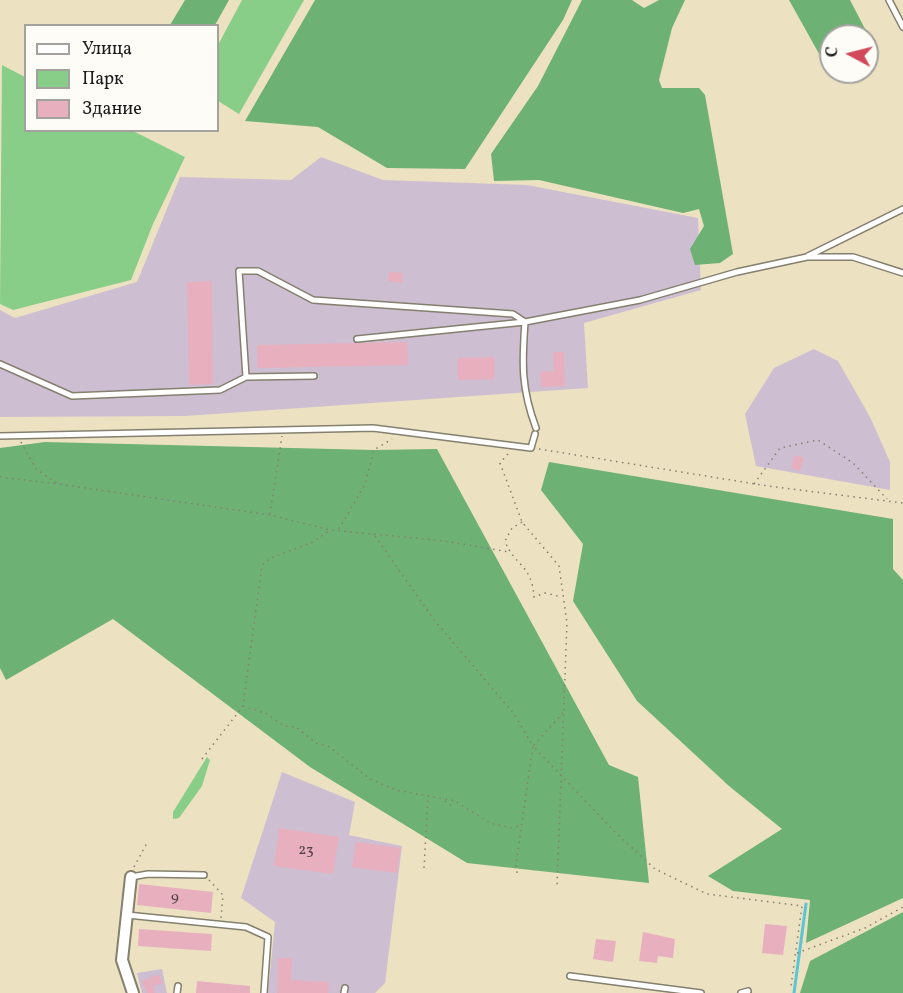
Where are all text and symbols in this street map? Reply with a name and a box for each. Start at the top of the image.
legend [24,24,219,132]
north arrow [819,24,879,84]
text: Улица [82,37,132,62]
text: С [822,46,845,59]
text: Парк [82,67,124,92]
text: Здание [82,97,142,122]
house number: 23 [298,842,314,860]
house number: 9 [171,889,179,907]

